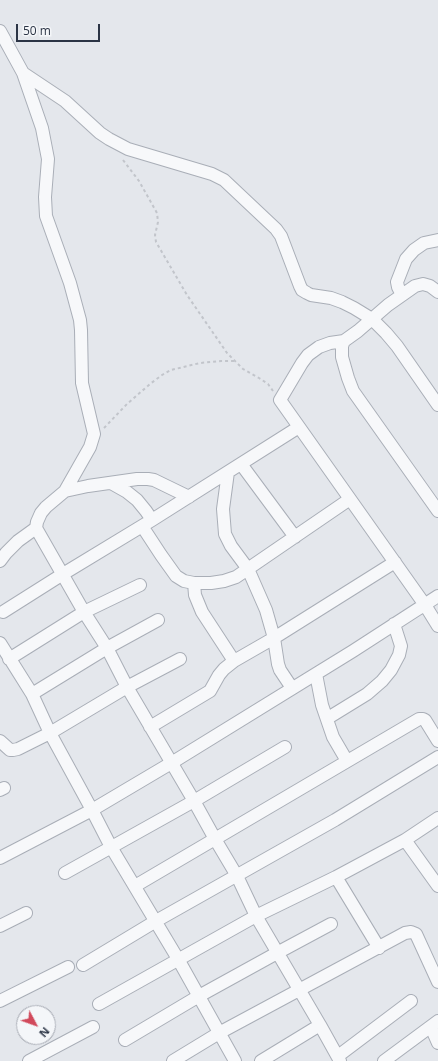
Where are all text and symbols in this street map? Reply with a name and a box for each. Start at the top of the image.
scale bar [18,16,102,42]
text: 50 m [23,22,51,39]
north arrow [16,1005,56,1045]
text: N [36,1024,53,1041]

